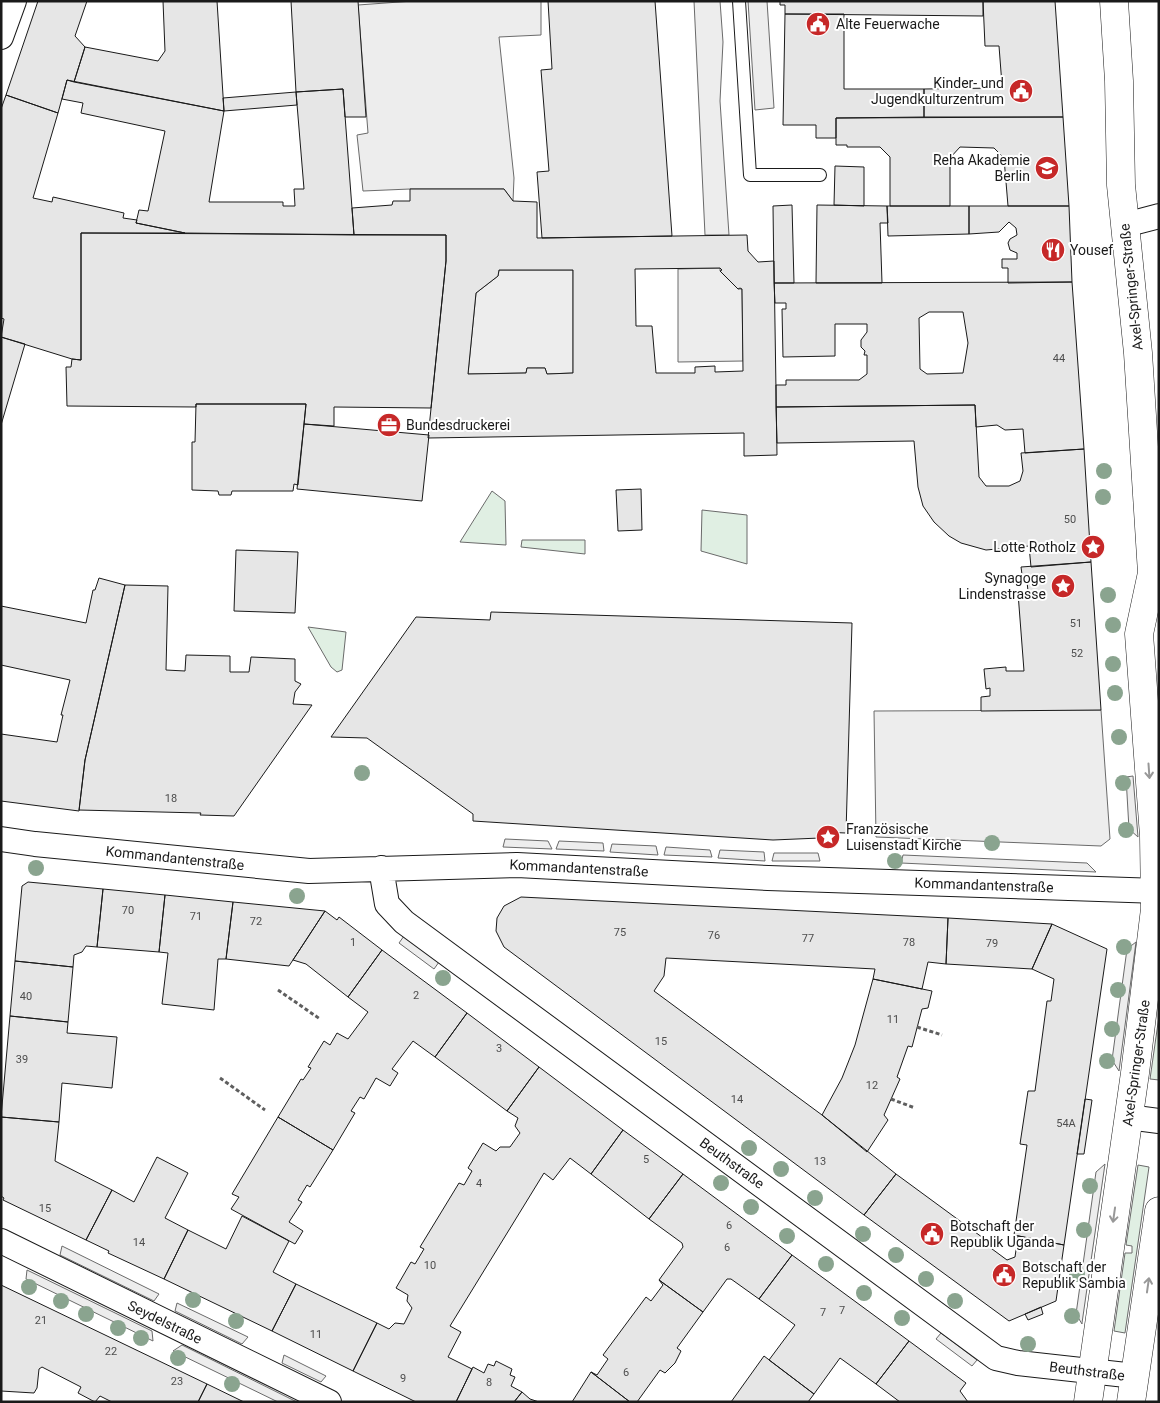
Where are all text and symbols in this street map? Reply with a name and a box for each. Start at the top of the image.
public building icon: Alte Feuerwache [805,11,831,37]
place label: Alte Feuerwache [836,16,940,32]
place label: Kinder- und Jugendkulturzentrum [871,75,1004,107]
public building icon: Kinder- und Jugendkulturzentrum [1008,78,1034,104]
place label: Reha Akademie Berlin [933,152,1030,184]
school or university icon: Reha Akademie Berlin [1034,155,1060,181]
street label: Axel-Springer-Straße [1116,223,1146,351]
restaurant icon: Yousef [1040,237,1066,263]
place label: Yousef [1070,242,1113,258]
house number: 44 [1053,352,1065,365]
office icon: Bundesdruckerei [376,412,402,438]
place label: Bundesdruckerei [406,417,510,433]
house number: 50 [1064,513,1076,526]
place icon: Lotte Rotholz [1080,534,1106,560]
place label: Lotte Rotholz [993,539,1076,555]
place label: Synagoge Lindenstrasse [959,570,1046,602]
place icon: Synagoge Lindenstrasse [1050,573,1076,599]
house number: 51 [1070,617,1082,630]
house number: 52 [1071,647,1083,660]
one-way arrow [1145,763,1154,779]
house number: 18 [165,792,177,805]
place label: Französische Luisenstadt Kirche [846,821,961,853]
place icon: Französische Luisenstadt Kirche [815,824,841,850]
street label: Kommandantenstraße [105,843,245,873]
street label: Kommandantenstraße [509,856,649,880]
street label: Kommandantenstraße [914,875,1054,895]
house number: 70 [122,904,134,917]
house number: 71 [190,910,202,923]
house number: 72 [250,915,262,928]
house number: 75 [614,926,626,939]
house number: 76 [708,929,720,942]
house number: 77 [802,932,814,945]
house number: 1 [350,936,356,949]
house number: 78 [903,936,915,949]
house number: 79 [986,937,998,950]
house number: 2 [413,989,419,1002]
house number: 40 [20,990,32,1003]
street label: Axel-Springer-Straße [1119,999,1153,1127]
house number: 11 [887,1013,899,1026]
house number: 15 [655,1035,667,1048]
house number: 3 [496,1042,502,1055]
house number: 39 [16,1053,28,1066]
house number: 12 [866,1079,878,1092]
house number: 14 [731,1093,743,1106]
house number: 54A [1056,1117,1077,1130]
street label: Beuthstraße [697,1134,767,1192]
house number: 5 [643,1153,649,1166]
house number: 13 [814,1155,826,1168]
house number: 4 [476,1177,482,1190]
house number: 15 [39,1202,51,1215]
one-way arrow [1109,1206,1119,1222]
place label: Botschaft der Republik Uganda [950,1218,1055,1250]
house number: 6 [726,1219,732,1232]
public building icon: Botschaft der Republik Uganda [919,1221,945,1247]
house number: 14 [133,1236,145,1249]
house number: 6 [724,1241,730,1254]
house number: 10 [424,1259,436,1272]
place label: Botschaft der Republik Sambia [1022,1259,1126,1291]
public building icon: Botschaft der Republik Sambia [991,1262,1017,1288]
one-way arrow [1144,1277,1154,1293]
street label: Seydelstraße [125,1297,205,1347]
house number: 7 [839,1304,845,1317]
house number: 7 [820,1306,826,1319]
house number: 21 [35,1314,47,1327]
house number: 11 [310,1328,322,1341]
house number: 22 [105,1345,117,1358]
street label: Beuthstraße [1048,1358,1126,1384]
house number: 6 [623,1366,629,1379]
house number: 9 [400,1372,406,1385]
house number: 23 [171,1375,183,1388]
house number: 8 [486,1376,492,1389]

